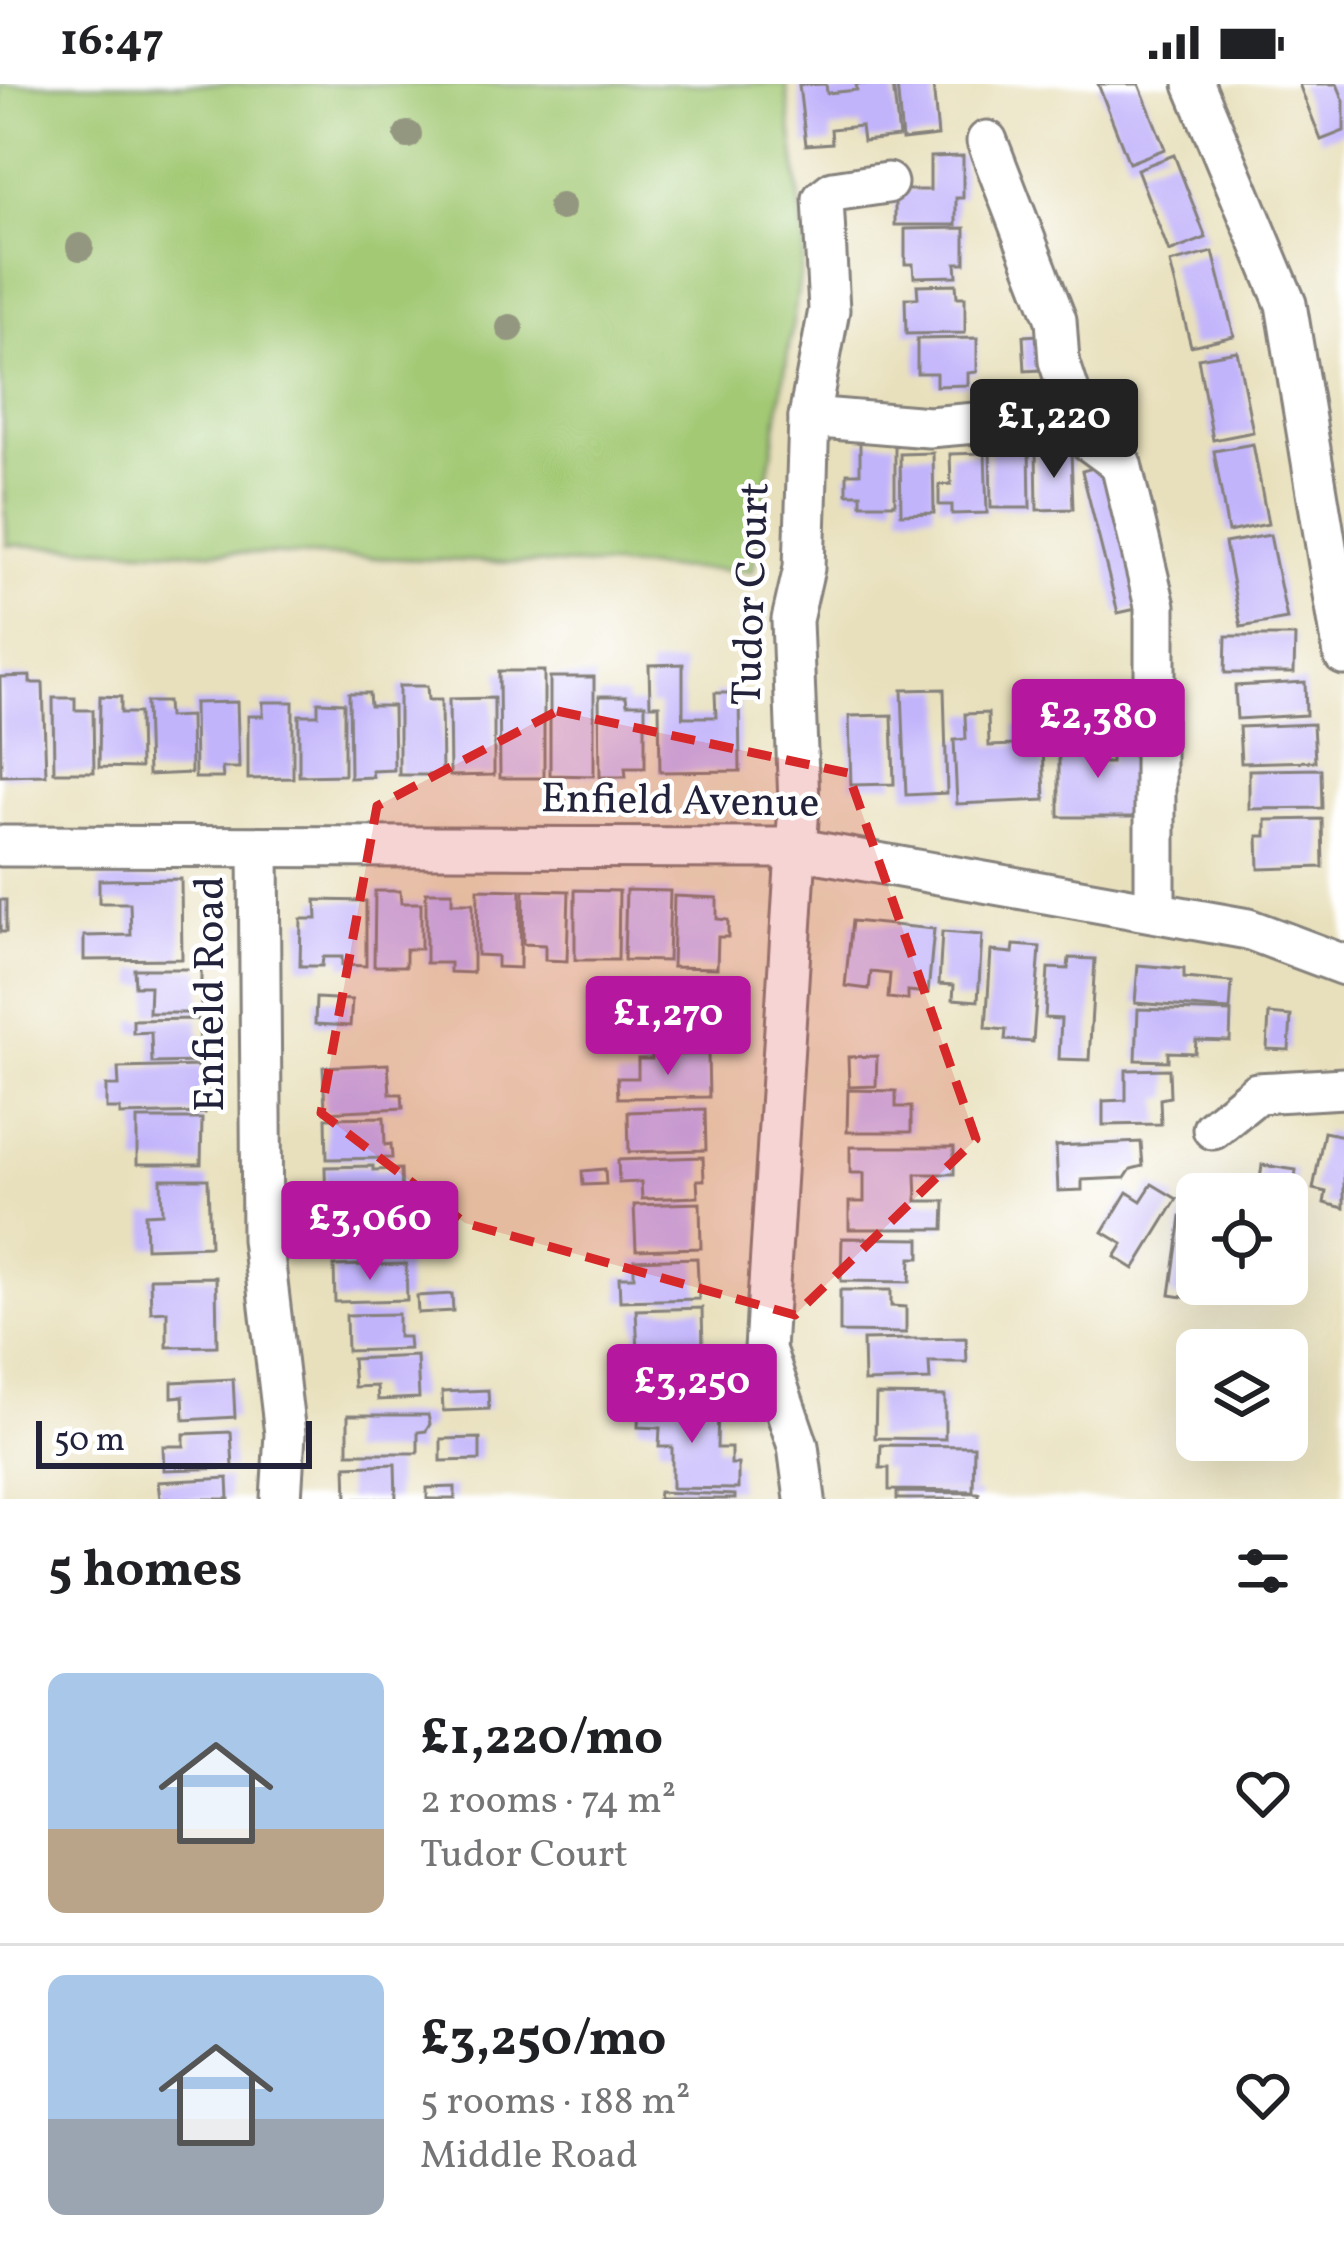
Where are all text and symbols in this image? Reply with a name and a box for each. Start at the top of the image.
text: 16:47 [60,11,164,74]
pin: £1,220 [956,379,1152,481]
text: £1,220 [997,391,1111,445]
street label: Tudor Court [720,481,786,707]
pin: £2,380 [1000,679,1196,781]
text: £2,380 [1039,691,1157,745]
street label: Enfield Avenue [540,771,820,835]
street label: Enfield Road [183,876,242,1112]
pin: £1,270 [570,976,766,1078]
text: £1,270 [613,988,723,1042]
map controls [1176,1173,1308,1461]
button: locate [1176,1173,1308,1305]
pin: £3,060 [272,1181,468,1283]
text: £3,060 [308,1193,432,1247]
button: layers [1176,1329,1308,1461]
pin: £3,250 [594,1344,790,1446]
text: £3,250 [634,1356,750,1410]
scale bar [36,1415,312,1468]
text: 50 m [54,1419,125,1465]
text: 5 homes [48,1536,242,1607]
icon: filters [1230,1538,1296,1604]
text: £1,220/mo [420,1704,663,1775]
icon: home [144,1721,288,1865]
icon: heart [1230,1760,1296,1826]
text: 2 rooms · 74 m² [420,1775,676,1829]
text: Tudor Court [420,1829,628,1883]
text: £3,250/mo [420,2005,666,2076]
icon: home [144,2023,288,2167]
icon: heart [1230,2062,1296,2128]
text: 5 rooms · 188 m² [420,2076,690,2130]
text: Middle Road [420,2130,638,2184]

